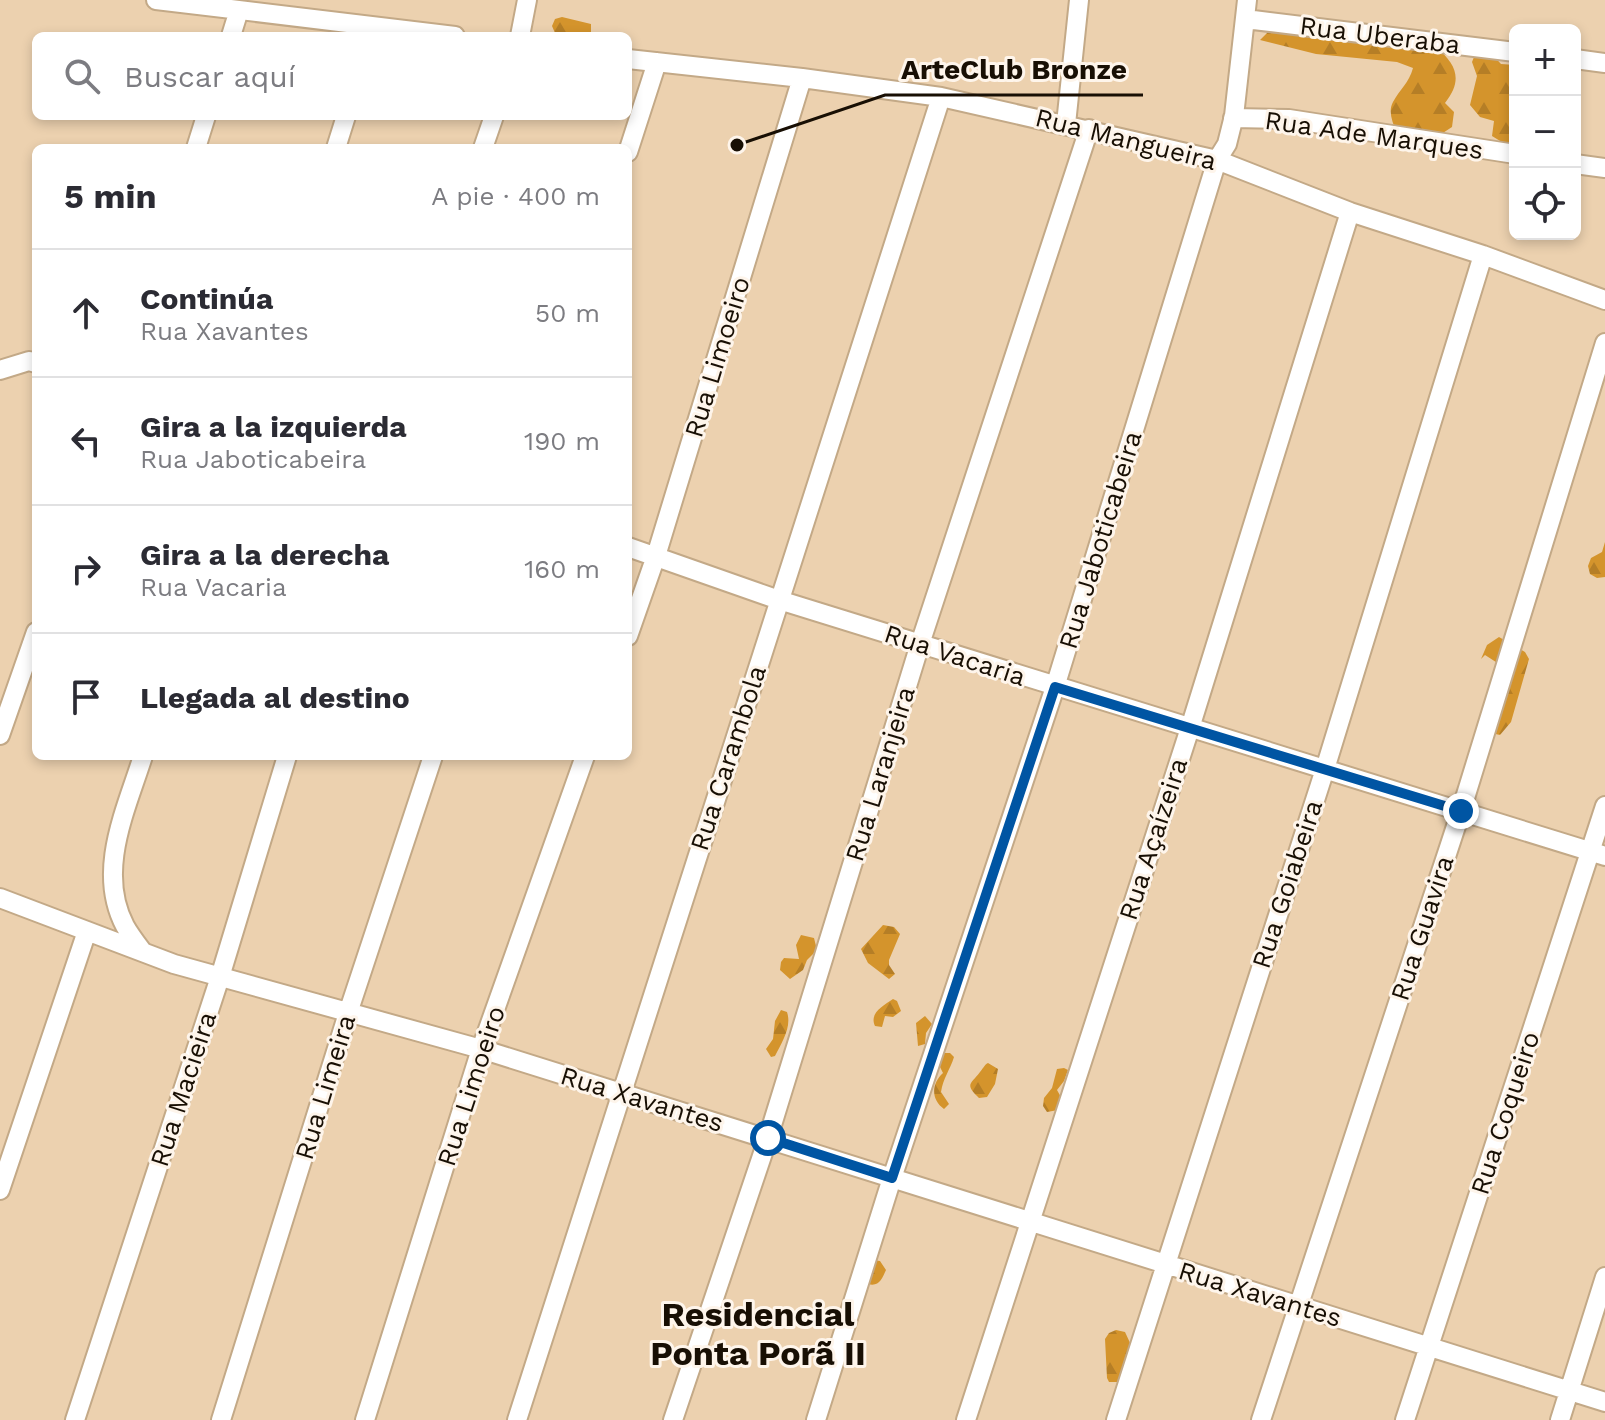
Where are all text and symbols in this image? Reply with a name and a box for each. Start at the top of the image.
street label: Rua Uberaba [1298,10,1462,60]
map controls [1509,24,1581,240]
button: + [1509,24,1581,96]
search box [32,32,632,120]
callout: ArteClub Bronze [885,43,1143,95]
text: ArteClub Bronze [901,53,1127,86]
icon: search [60,54,104,98]
text: Buscar aquí [124,59,296,94]
button: − [1509,96,1581,168]
street label: Rua Mangueira [1032,102,1220,176]
street label: Rua Ade Marques [1263,105,1485,165]
button: locate [1509,168,1581,240]
text: 5 min [64,176,157,216]
text: A pie · 400 m [431,181,600,211]
street label: Rua Limoeiro [678,273,756,441]
text: Continúa [140,281,273,316]
icon: ahead [64,291,108,335]
text: 50 m [535,298,600,328]
text: Rua Xavantes [140,316,309,346]
text: Gira a la izquierda [140,409,407,444]
icon: left [64,419,108,463]
text: 190 m [524,426,600,456]
street label: Rua Jaboticabeira [1053,427,1148,653]
text: Rua Jaboticabeira [140,444,366,474]
text: Gira a la derecha [140,537,389,572]
icon: right [64,547,108,591]
text: 160 m [524,554,600,584]
text: Rua Vacaria [140,572,287,602]
street label: Rua Vacaria [881,618,1030,692]
street label: Rua Carambola [684,661,772,854]
icon: arrive [64,675,108,719]
text: Llegada al destino [140,680,410,715]
street label: Rua Laranjeira [839,683,921,865]
street label: Rua Açaízeira [1113,754,1193,924]
route end [1443,793,1479,829]
street label: Rua Goiabeira [1246,796,1328,972]
street label: Rua Guavira [1384,852,1460,1004]
street label: Rua Limoeiro [431,1002,511,1170]
street label: Rua Macieira [144,1007,222,1170]
street label: Rua Limeira [289,1011,361,1163]
street label: Rua Coqueiro [1465,1028,1545,1198]
street label: Rua Xavantes [557,1060,727,1138]
route start [750,1120,786,1156]
street label: Rua Xavantes [1175,1255,1345,1333]
district label: Residencial Ponta Porã II [650,1294,866,1373]

